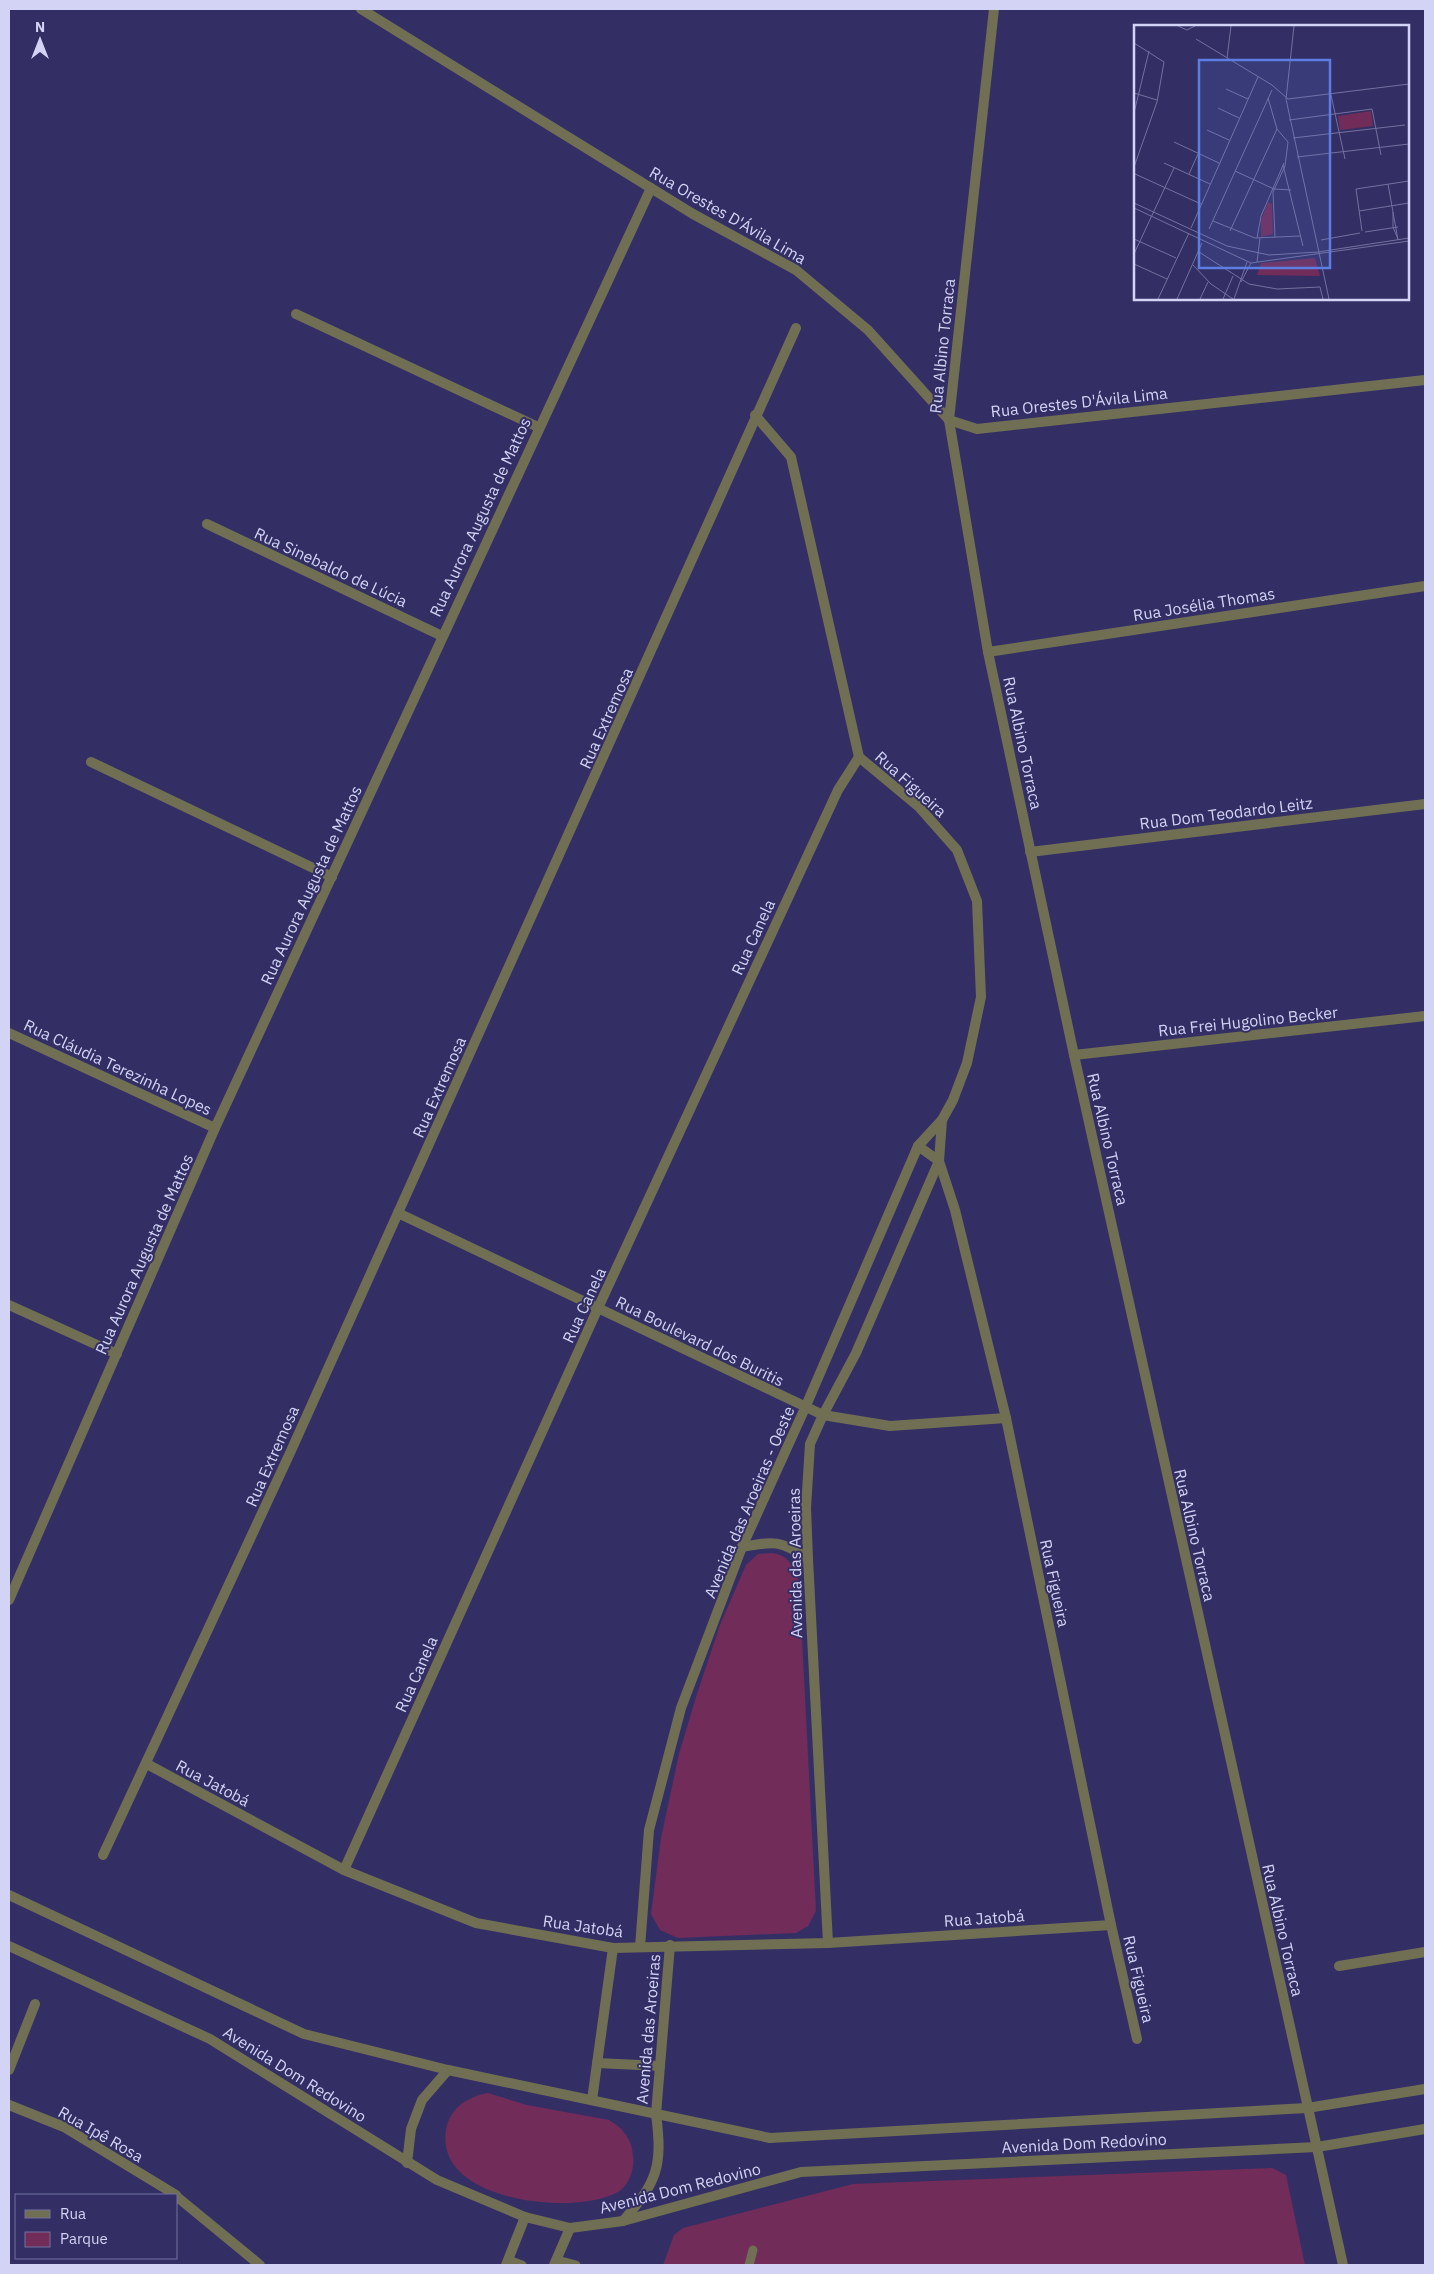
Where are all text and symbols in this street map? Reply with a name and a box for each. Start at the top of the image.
north arrow [15,15,65,65]
text: N [35,18,45,36]
inset map [1134,25,1409,300]
street label: Rua Orestes D'Ávila Lima [646,161,811,268]
street label: Rua Albino Torraca [925,277,959,414]
street label: Rua Orestes D'Ávila Lima [989,382,1169,421]
street label: Rua Aurora Augusta de Mattos [425,414,535,620]
street label: Rua Sinebaldo de Lúcia [251,523,411,611]
street label: Rua Josélia Thomas [1132,583,1276,625]
street label: Rua Extremosa [575,664,637,772]
street label: Rua Albino Torraca [999,675,1047,812]
street label: Rua Figueira [871,747,951,822]
street label: Rua Aurora Augusta de Mattos [256,782,366,988]
street label: Rua Dom Teodardo Leitz [1138,792,1314,834]
street label: Rua Canela [727,896,779,978]
street label: Rua Frei Hugolino Becker [1157,1002,1339,1040]
street label: Rua Cláudia Terezinha Lopes [21,1015,215,1119]
street label: Rua Extremosa [408,1033,470,1141]
street label: Rua Albino Torraca [1083,1071,1133,1208]
street label: Rua Aurora Augusta de Mattos [91,1151,197,1357]
street label: Rua Canela [558,1264,610,1346]
street label: Rua Boulevard dos Buritis [613,1291,787,1391]
street label: Rua Extremosa [241,1402,303,1510]
street label: Avenida das Aroeiras - Oeste [700,1403,798,1601]
street label: Rua Albino Torraca [1170,1467,1220,1604]
street label: Avenida das Aroeiras [784,1488,806,1638]
street label: Rua Figueira [1036,1537,1074,1629]
street label: Rua Canela [390,1633,442,1715]
street label: Rua Jatobá [173,1755,254,1811]
street label: Rua Albino Torraca [1258,1862,1308,1999]
street label: Rua Jatobá [943,1905,1025,1931]
street label: Rua Jatobá [542,1910,625,1942]
street label: Rua Figueira [1119,1933,1159,2025]
street label: Avenida das Aroeiras [631,1953,665,2105]
street label: Avenida Dom Redovino [220,2022,370,2126]
street label: Rua Ipê Rosa [55,2102,148,2167]
street label: Avenida Dom Redovino [1001,2129,1167,2157]
street label: Avenida Dom Redovino [597,2158,763,2218]
legend [15,2194,178,2259]
text: Rua [60,2204,86,2223]
text: Parque [60,2229,108,2248]

